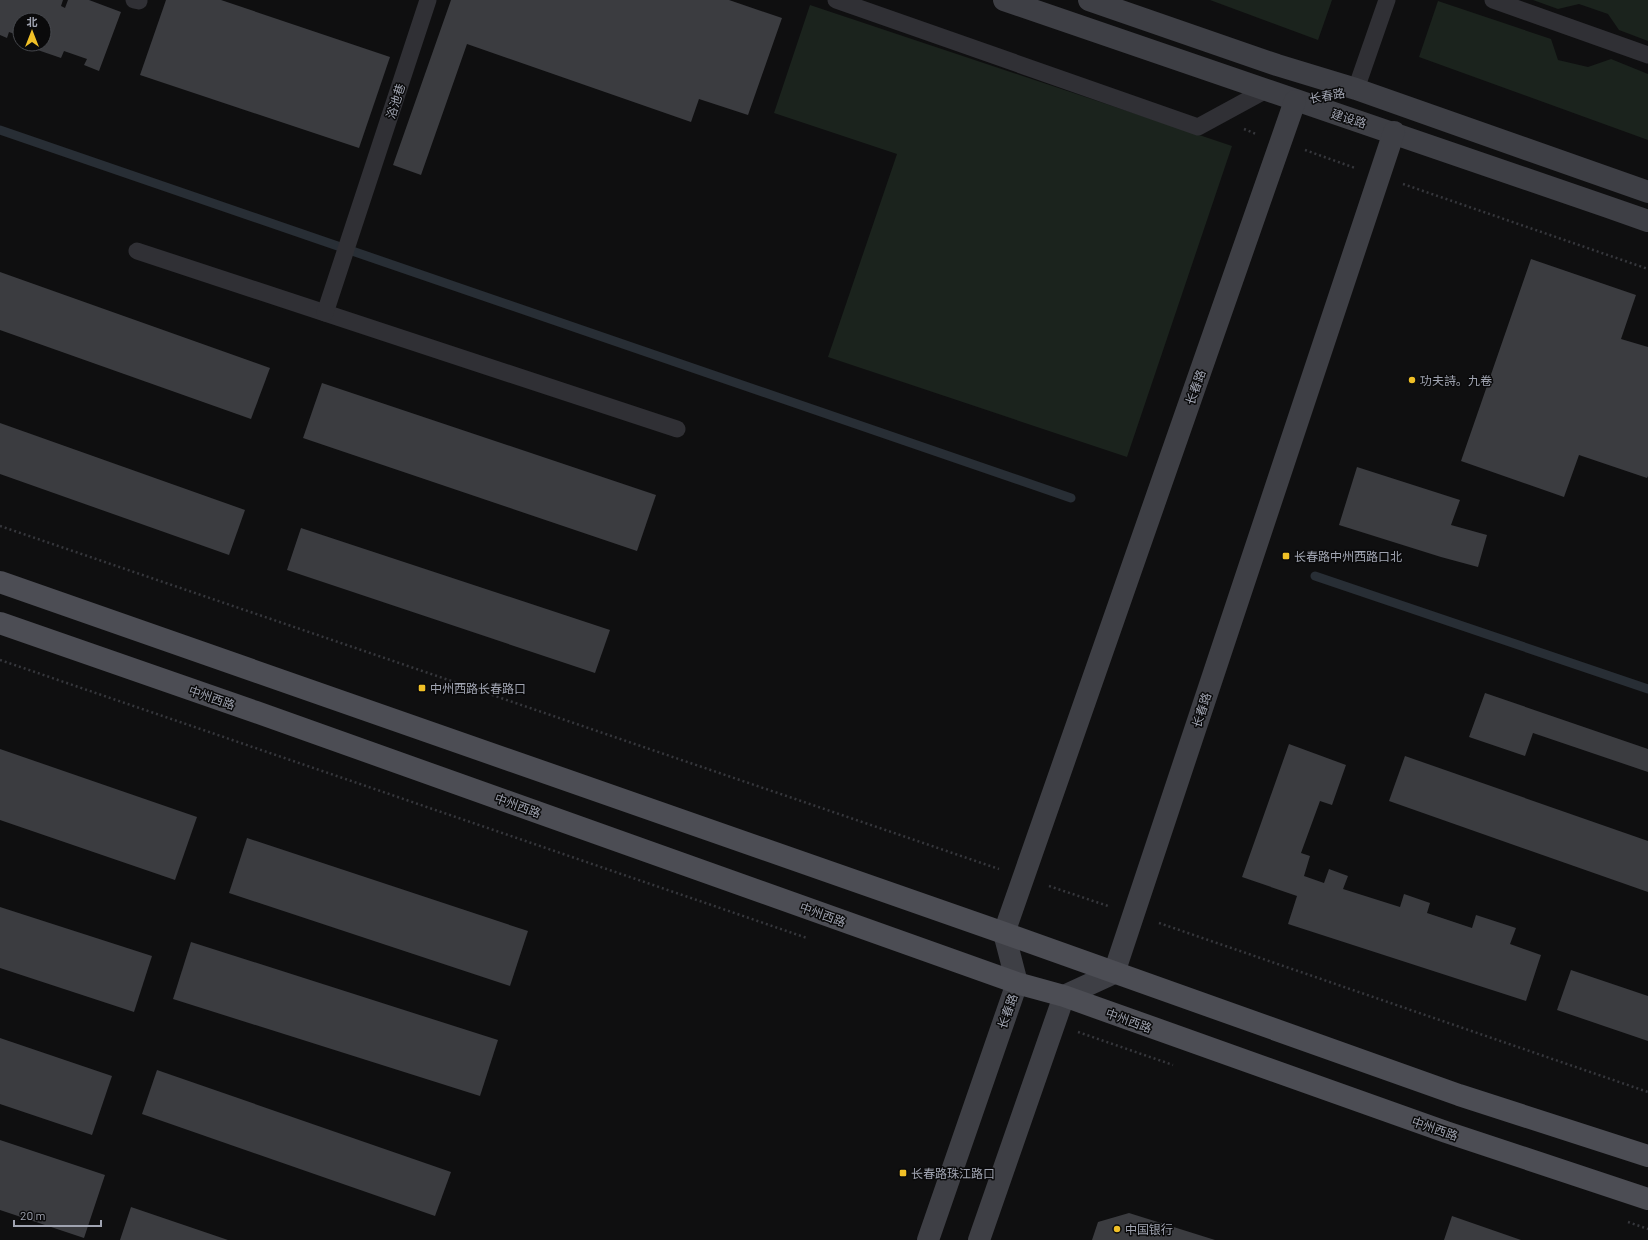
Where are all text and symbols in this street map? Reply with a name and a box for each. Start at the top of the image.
north arrow [12,12,52,52]
text: 北 [27,15,38,28]
street label: 浴池巷 [383,82,407,120]
street label: 长春路 [1308,85,1346,105]
street label: 建设路 [1330,106,1368,130]
street label: 长春路 [1183,368,1207,406]
place label: 功夫詩。九卷 [1420,373,1492,387]
marker: 功夫詩。九卷 [1407,375,1417,385]
place label: 长春路中州西路口北 [1294,549,1402,563]
marker: 长春路中州西路口北 [1281,551,1291,561]
place label: 中州西路长春路口 [430,681,526,695]
street label: 中州西路 [187,683,237,711]
marker: 中州西路长春路口 [417,683,427,693]
street label: 长春路 [1189,691,1213,729]
street label: 中州西路 [493,790,543,820]
street label: 中州西路 [798,899,848,929]
street label: 长春路 [995,992,1019,1030]
street label: 中州西路 [1104,1005,1154,1035]
street label: 中州西路 [1410,1114,1460,1142]
place label: 长春路珠江路口 [911,1166,995,1180]
marker: 长春路珠江路口 [898,1168,908,1178]
scale bar [14,1202,101,1228]
text: 20 m [20,1208,46,1222]
place label: 中国银行 [1125,1222,1173,1236]
marker: 中国银行 [1112,1224,1122,1234]

